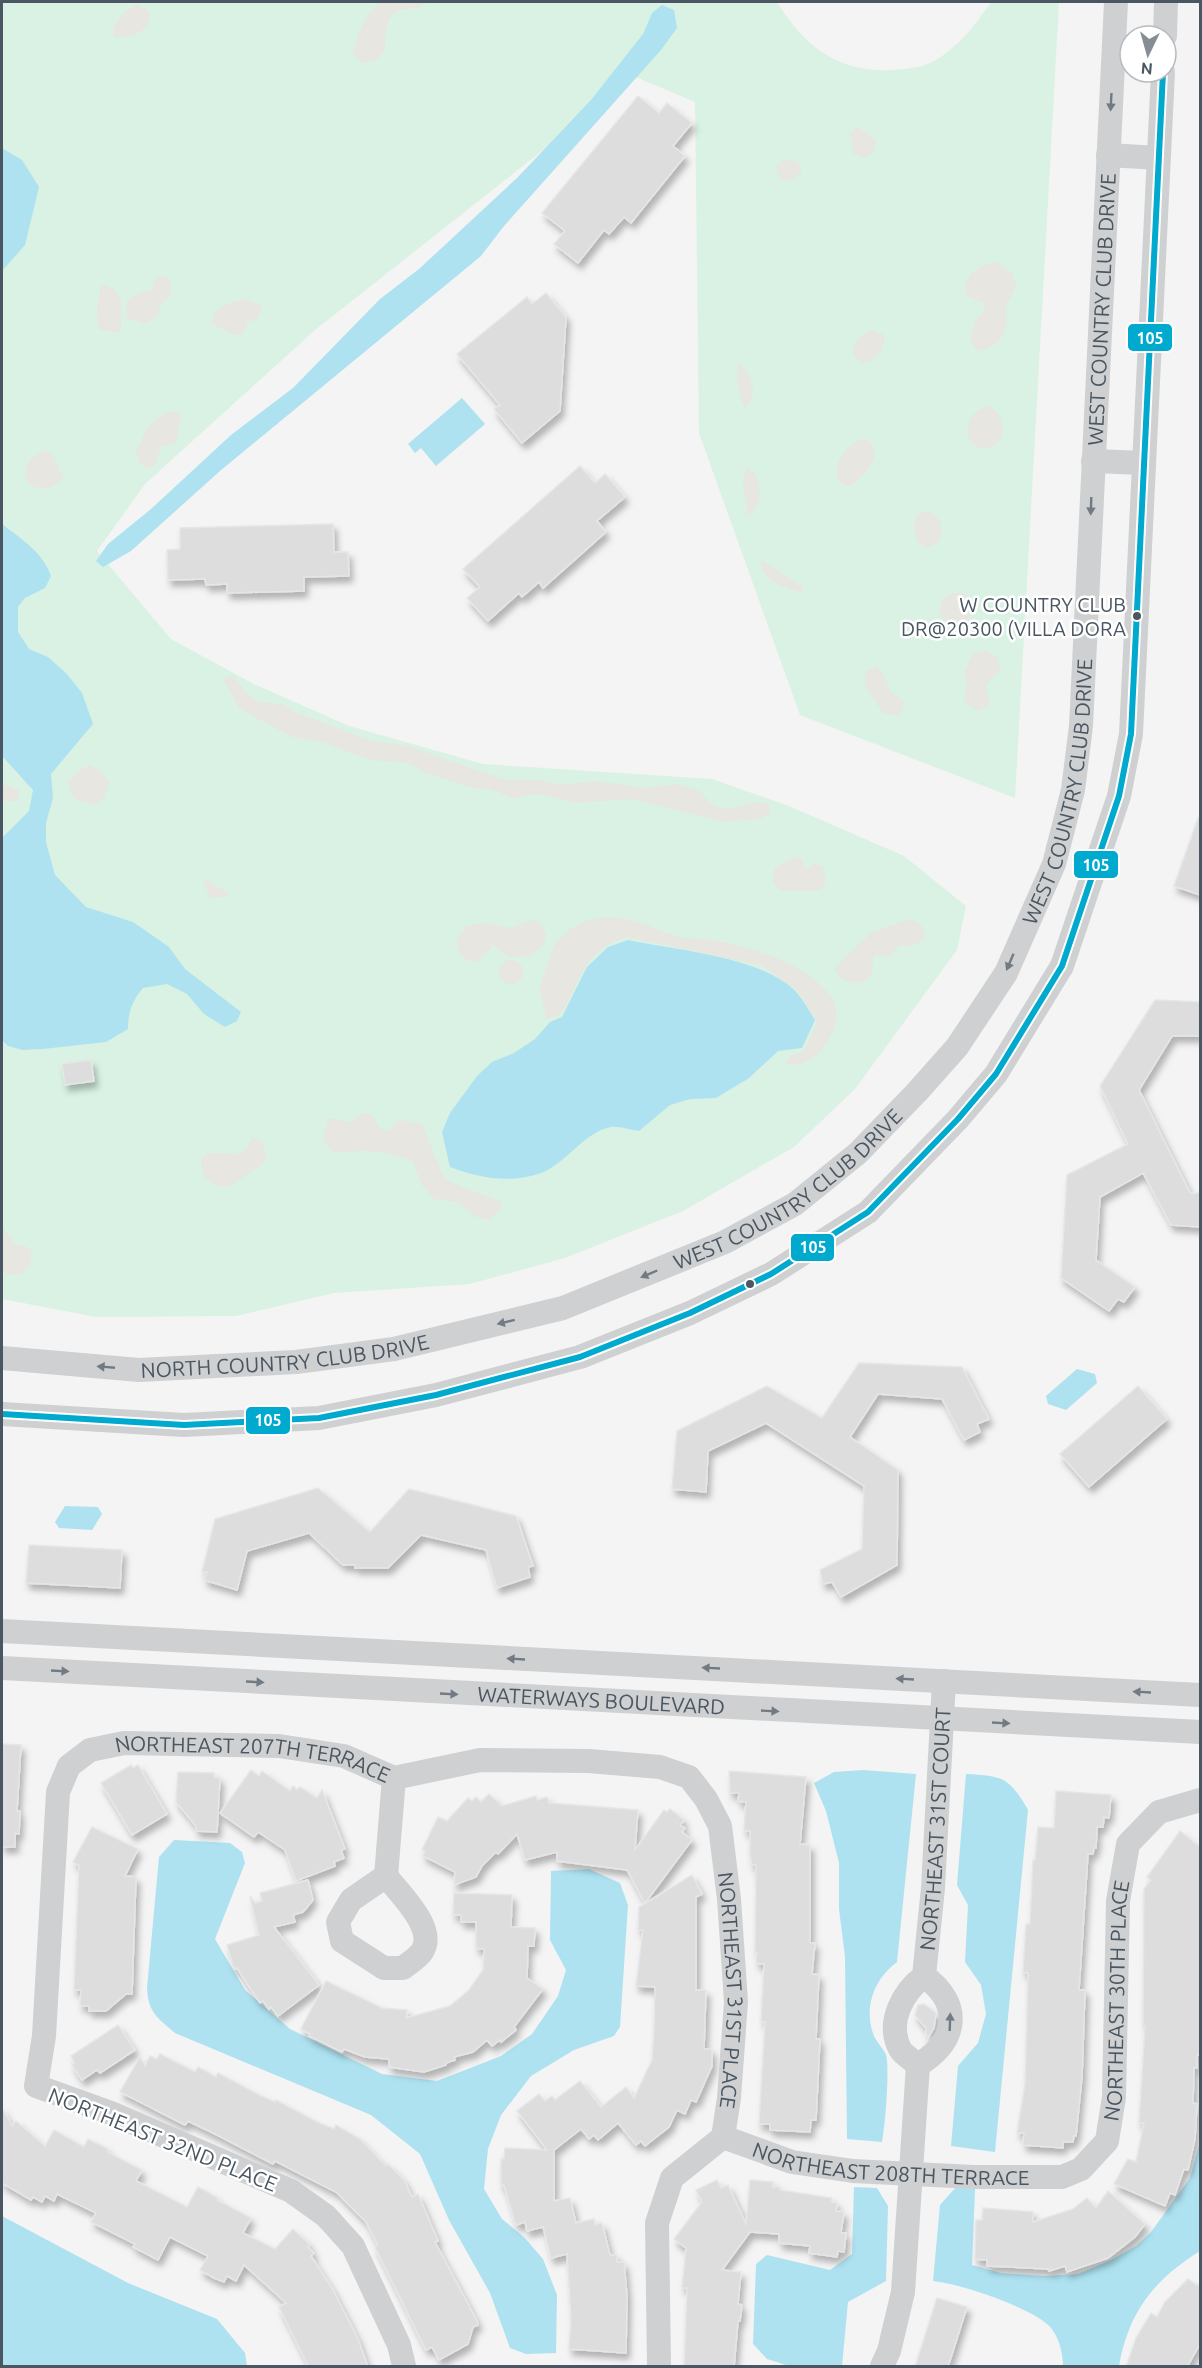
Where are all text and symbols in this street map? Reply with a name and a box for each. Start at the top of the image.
north arrow [1118,24,1178,84]
text: N [1140,59,1153,78]
one-way arrow [1106,92,1115,111]
street label: WEST COUNTRY CLUB DRIVE [1083,173,1120,446]
line badge: 105 [1127,323,1173,352]
text: 105 [1136,329,1164,347]
one-way arrow [1087,497,1096,516]
place label: W COUNTRY CLUB DR@20300 (VILLA DORA [901,593,1126,640]
marker: W COUNTRY CLUB DR@20300 (VILLA DORA [1131,610,1143,622]
street label: WEST COUNTRY CLUB DRIVE [1017,658,1096,928]
line badge: 105 [1073,850,1119,879]
text: 105 [1082,856,1110,874]
one-way arrow [1005,953,1015,971]
street label: WEST COUNTRY CLUB DRIVE [670,1103,906,1274]
line badge: 105 [790,1233,835,1262]
text: 105 [799,1238,827,1256]
one-way arrow [640,1270,658,1279]
unlabelled marker [744,1278,756,1290]
one-way arrow [497,1317,515,1327]
street label: NORTH COUNTRY CLUB DRIVE [140,1329,431,1382]
one-way arrow [96,1362,115,1372]
line badge: 105 [245,1406,291,1435]
text: 105 [254,1411,282,1429]
one-way arrow [506,1654,525,1663]
one-way arrow [701,1664,720,1673]
one-way arrow [50,1666,69,1676]
one-way arrow [896,1674,915,1683]
one-way arrow [245,1678,264,1687]
street label: WATERWAYS BOULEVARD [477,1681,726,1719]
one-way arrow [1133,1687,1152,1697]
one-way arrow [440,1689,459,1698]
one-way arrow [760,1706,779,1715]
street label: NORTHEAST 31ST COURT [915,1707,955,1952]
one-way arrow [991,1718,1010,1727]
street label: NORTHEAST 207TH TERRACE [113,1730,394,1787]
street label: NORTHEAST 31ST PLACE [714,1871,748,2111]
street label: NORTHEAST 30TH PLACE [1098,1878,1133,2123]
one-way arrow [945,2013,954,2032]
street label: NORTHEAST 32ND PLACE [45,2082,281,2196]
street label: NORTHEAST 208TH TERRACE [749,2137,1030,2189]

